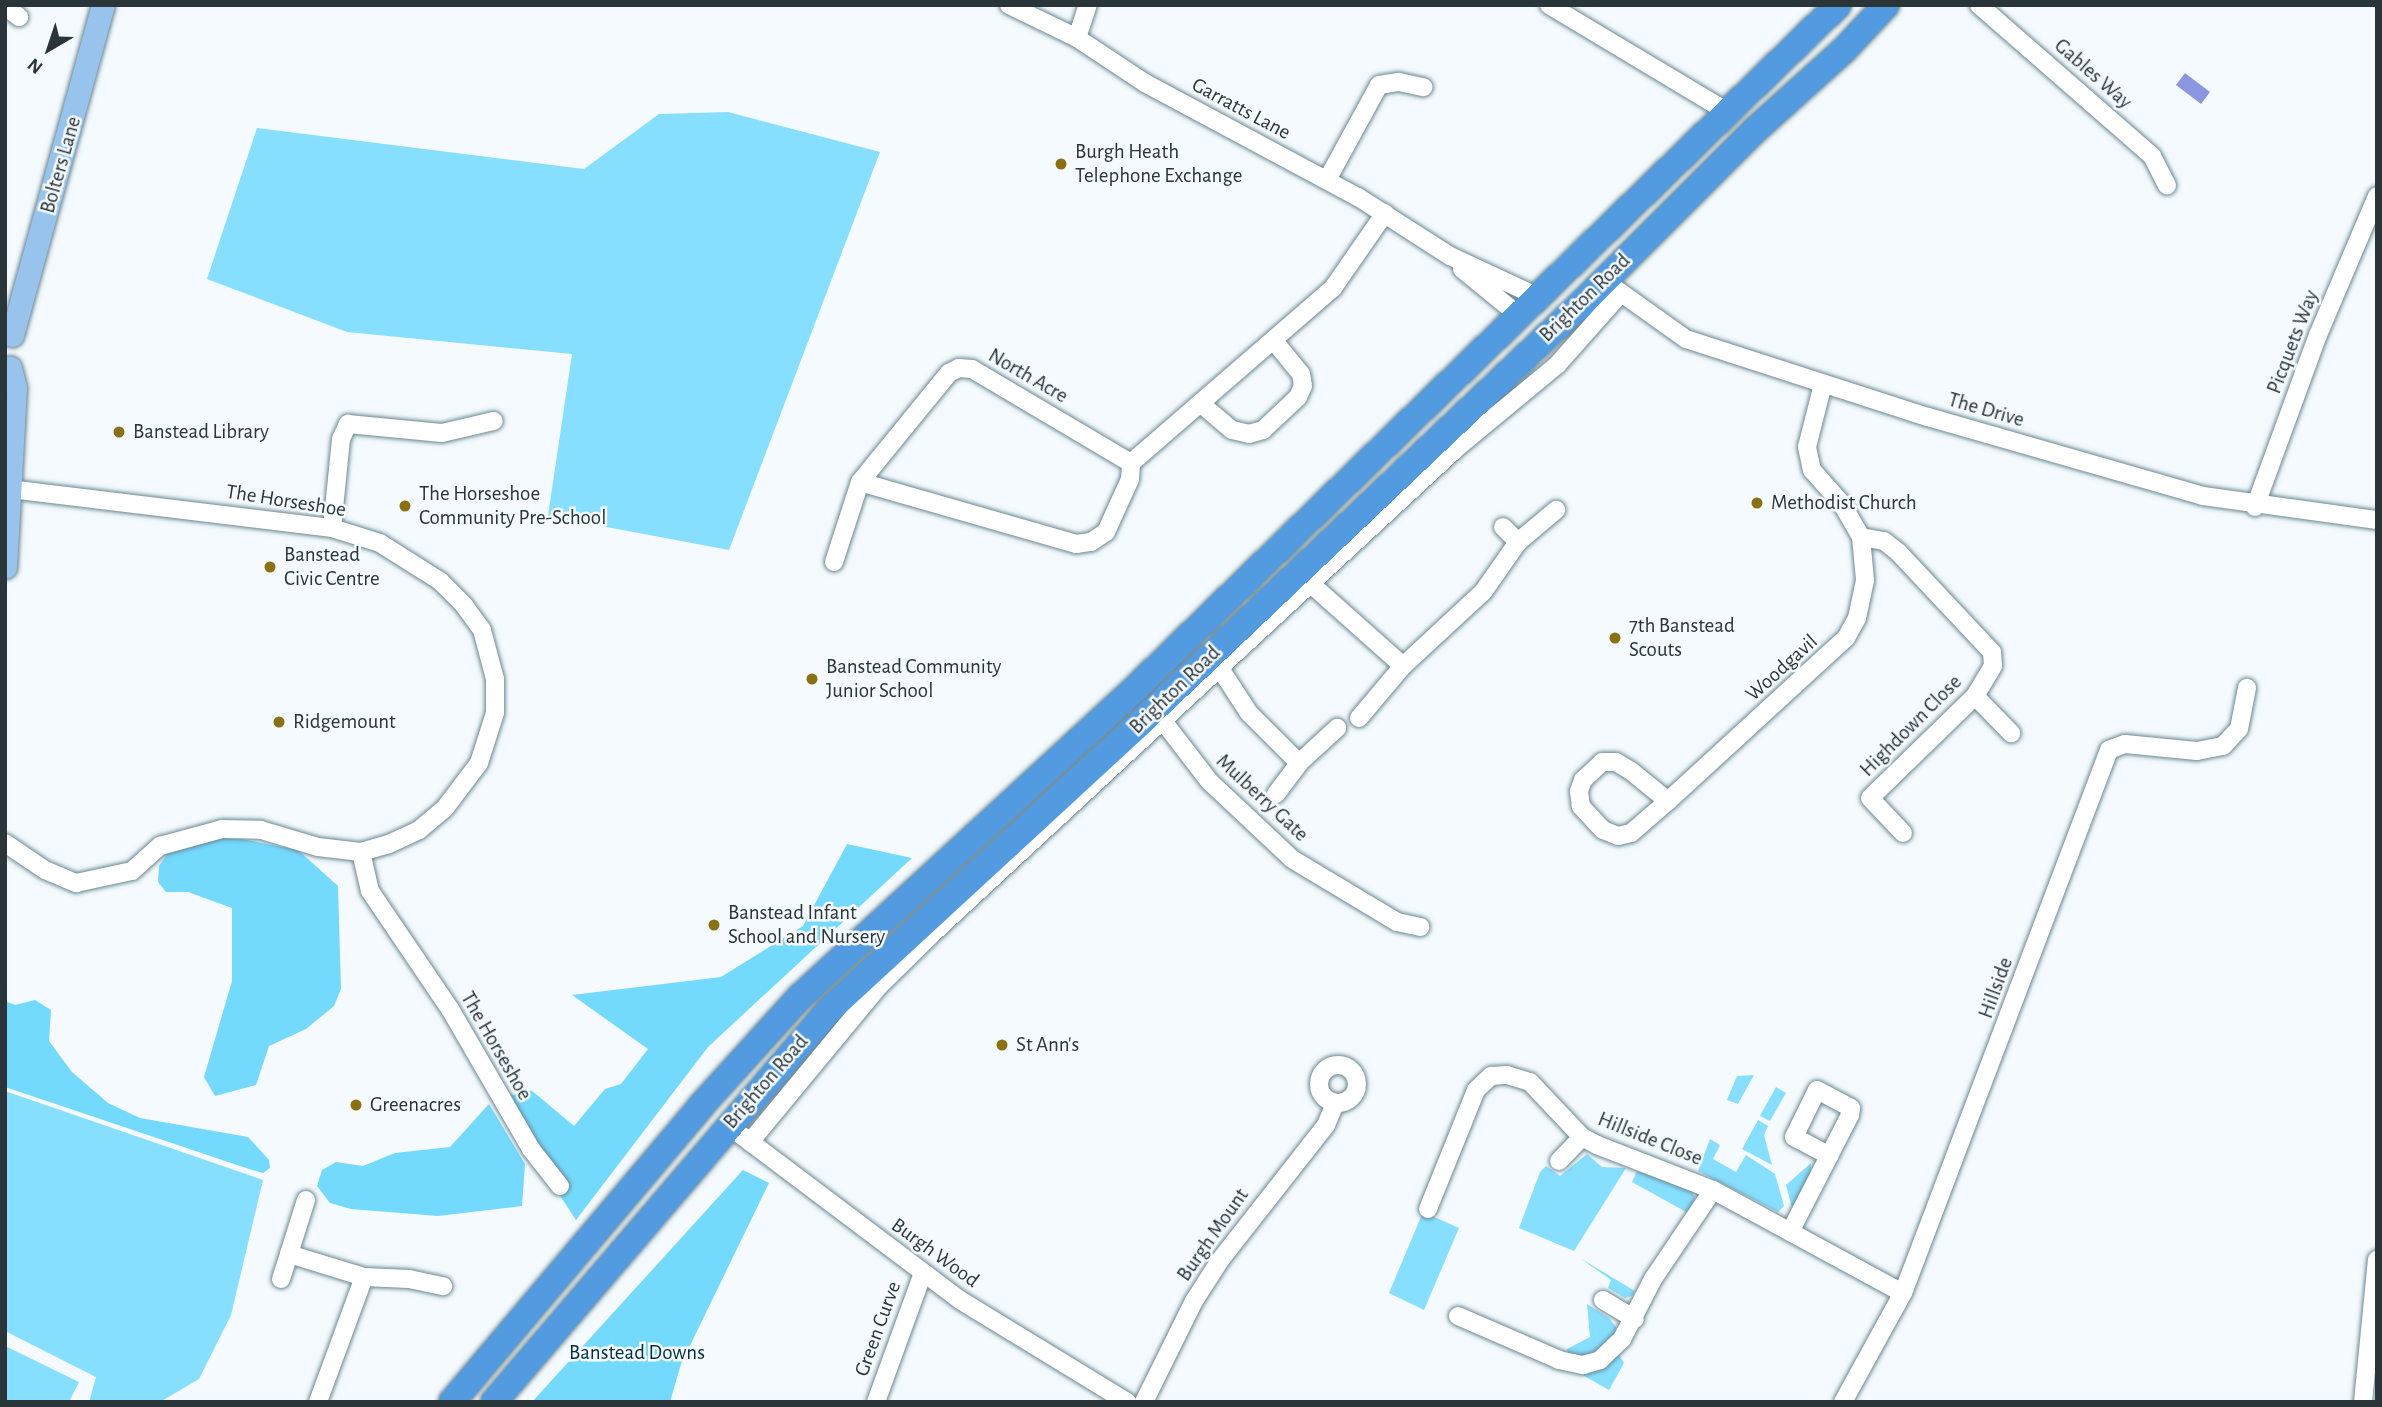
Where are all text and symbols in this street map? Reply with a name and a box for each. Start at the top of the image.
north arrow [14,14,84,84]
street label: Gables Way [2049,33,2137,115]
text: N [24,54,47,77]
street label: Garratts Lane [1187,72,1295,146]
street label: Bolters Lane [35,114,87,216]
place label: Burgh Heath Telephone Exchange [1075,139,1242,189]
marker: Burgh Heath Telephone Exchange [1053,156,1069,172]
street label: Brighton Road [1534,248,1636,348]
street label: Picquets Way [2262,287,2324,397]
street label: North Acre [984,343,1072,409]
street label: The Drive [1945,387,2027,433]
place label: Banstead Library [133,419,269,445]
marker: Banstead Library [111,424,127,440]
street label: The Horseshoe [224,479,348,523]
place label: The Horseshoe Community Pre-School [419,481,606,531]
place label: Methodist Church [1771,490,1917,516]
marker: Methodist Church [1749,495,1765,511]
marker: The Horseshoe Community Pre-School [397,498,413,514]
place label: Banstead Civic Centre [284,542,380,592]
marker: Banstead Civic Centre [262,559,278,575]
place label: 7th Banstead Scouts [1629,613,1735,663]
street label: Woodgavil [1741,629,1823,707]
marker: 7th Banstead Scouts [1607,630,1623,646]
street label: Brighton Road [1124,640,1226,740]
place label: Banstead Community Junior School [826,654,1002,704]
street label: Highdown Close [1855,670,1967,782]
marker: Banstead Community Junior School [804,671,820,687]
place label: Ridgemount [293,709,396,735]
marker: Ridgemount [271,714,287,730]
street label: Mulberry Gate [1211,749,1313,847]
place label: Banstead Infant School and Nursery [728,900,885,950]
marker: Banstead Infant School and Nursery [706,917,722,933]
street label: Hillside [1973,954,2019,1022]
street label: The Horseshoe [455,987,537,1105]
street label: Brighton Road [718,1030,814,1134]
place label: St Ann's [1016,1032,1079,1058]
marker: St Ann's [994,1037,1010,1053]
place label: Greenacres [370,1092,461,1118]
marker: Greenacres [348,1097,364,1113]
street label: Hillside Close [1594,1107,1706,1171]
street label: Burgh Mount [1172,1184,1254,1286]
street label: Burgh Wood [886,1213,984,1293]
street label: Green Curve [849,1278,907,1380]
park label: Banstead Downs [569,1340,705,1366]

